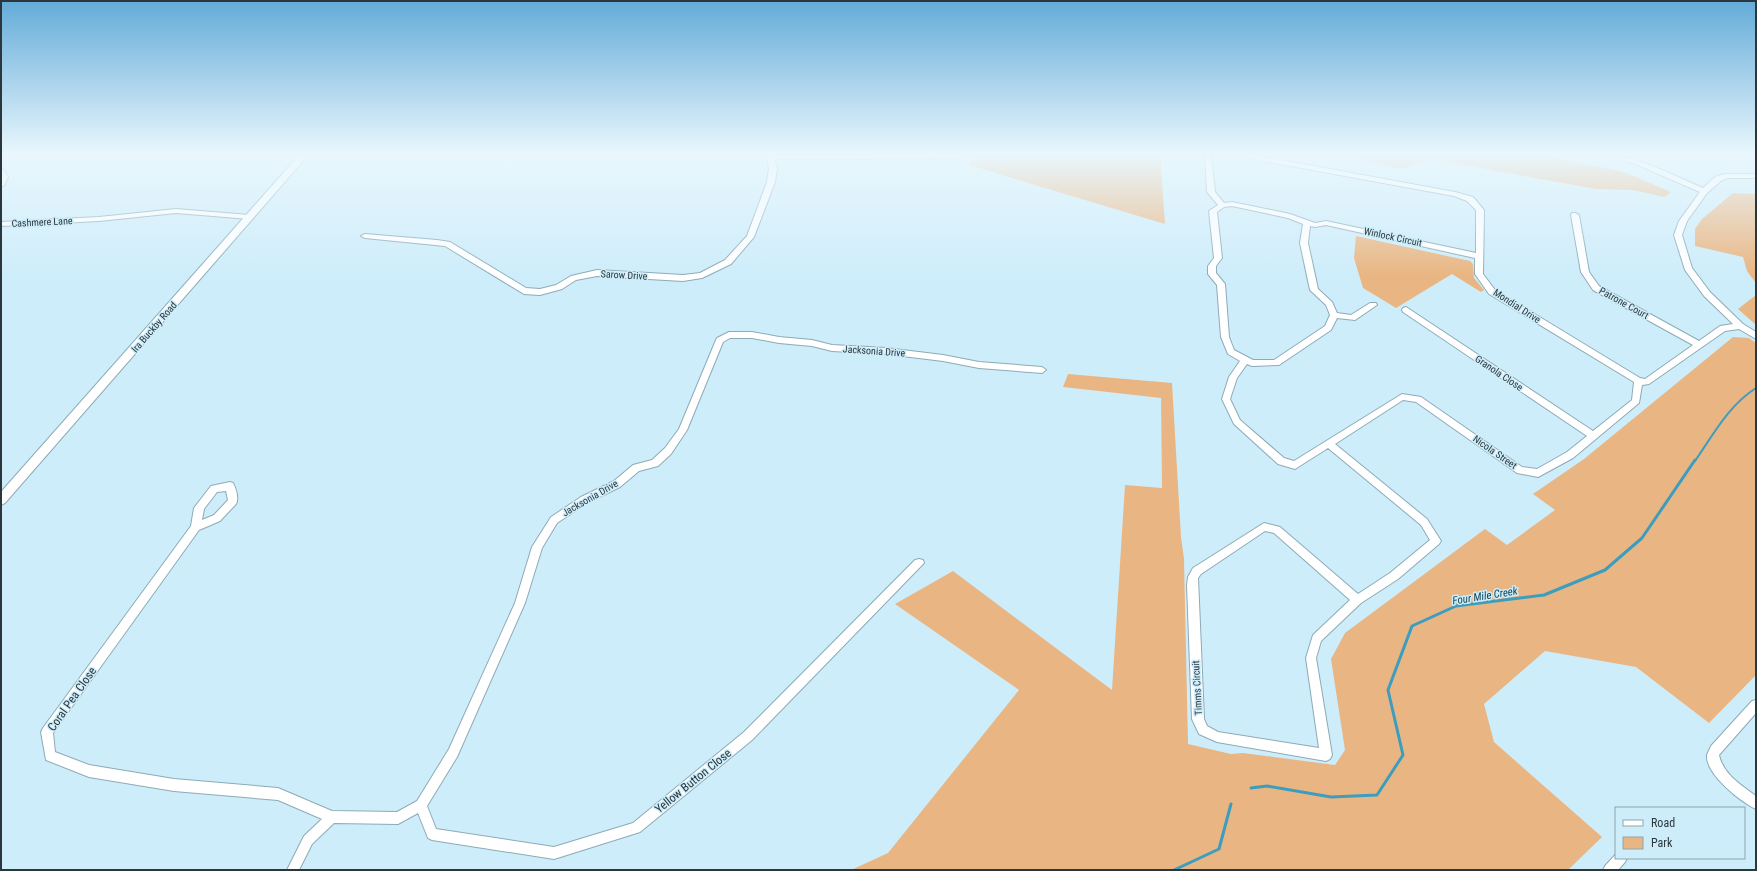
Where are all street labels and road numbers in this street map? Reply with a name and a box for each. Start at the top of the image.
street label: Cashmere Lane [11,215,73,229]
street label: Winlock Circuit [1363,225,1423,249]
street label: Sarow Drive [600,268,648,282]
street label: Patrone Court [1597,285,1651,321]
street label: Mondial Drive [1491,287,1543,325]
street label: Ira Buckby Road [129,299,179,354]
street label: Jacksonia Drive [842,343,906,359]
street label: Granola Close [1473,353,1525,393]
street label: Nicola Street [1471,433,1519,471]
street label: Jacksonia Drive [560,477,620,518]
street label: Timms Circuit [1190,660,1204,716]
street label: Coral Pea Close [45,664,99,734]
street label: Yellow Button Close [652,746,734,816]

